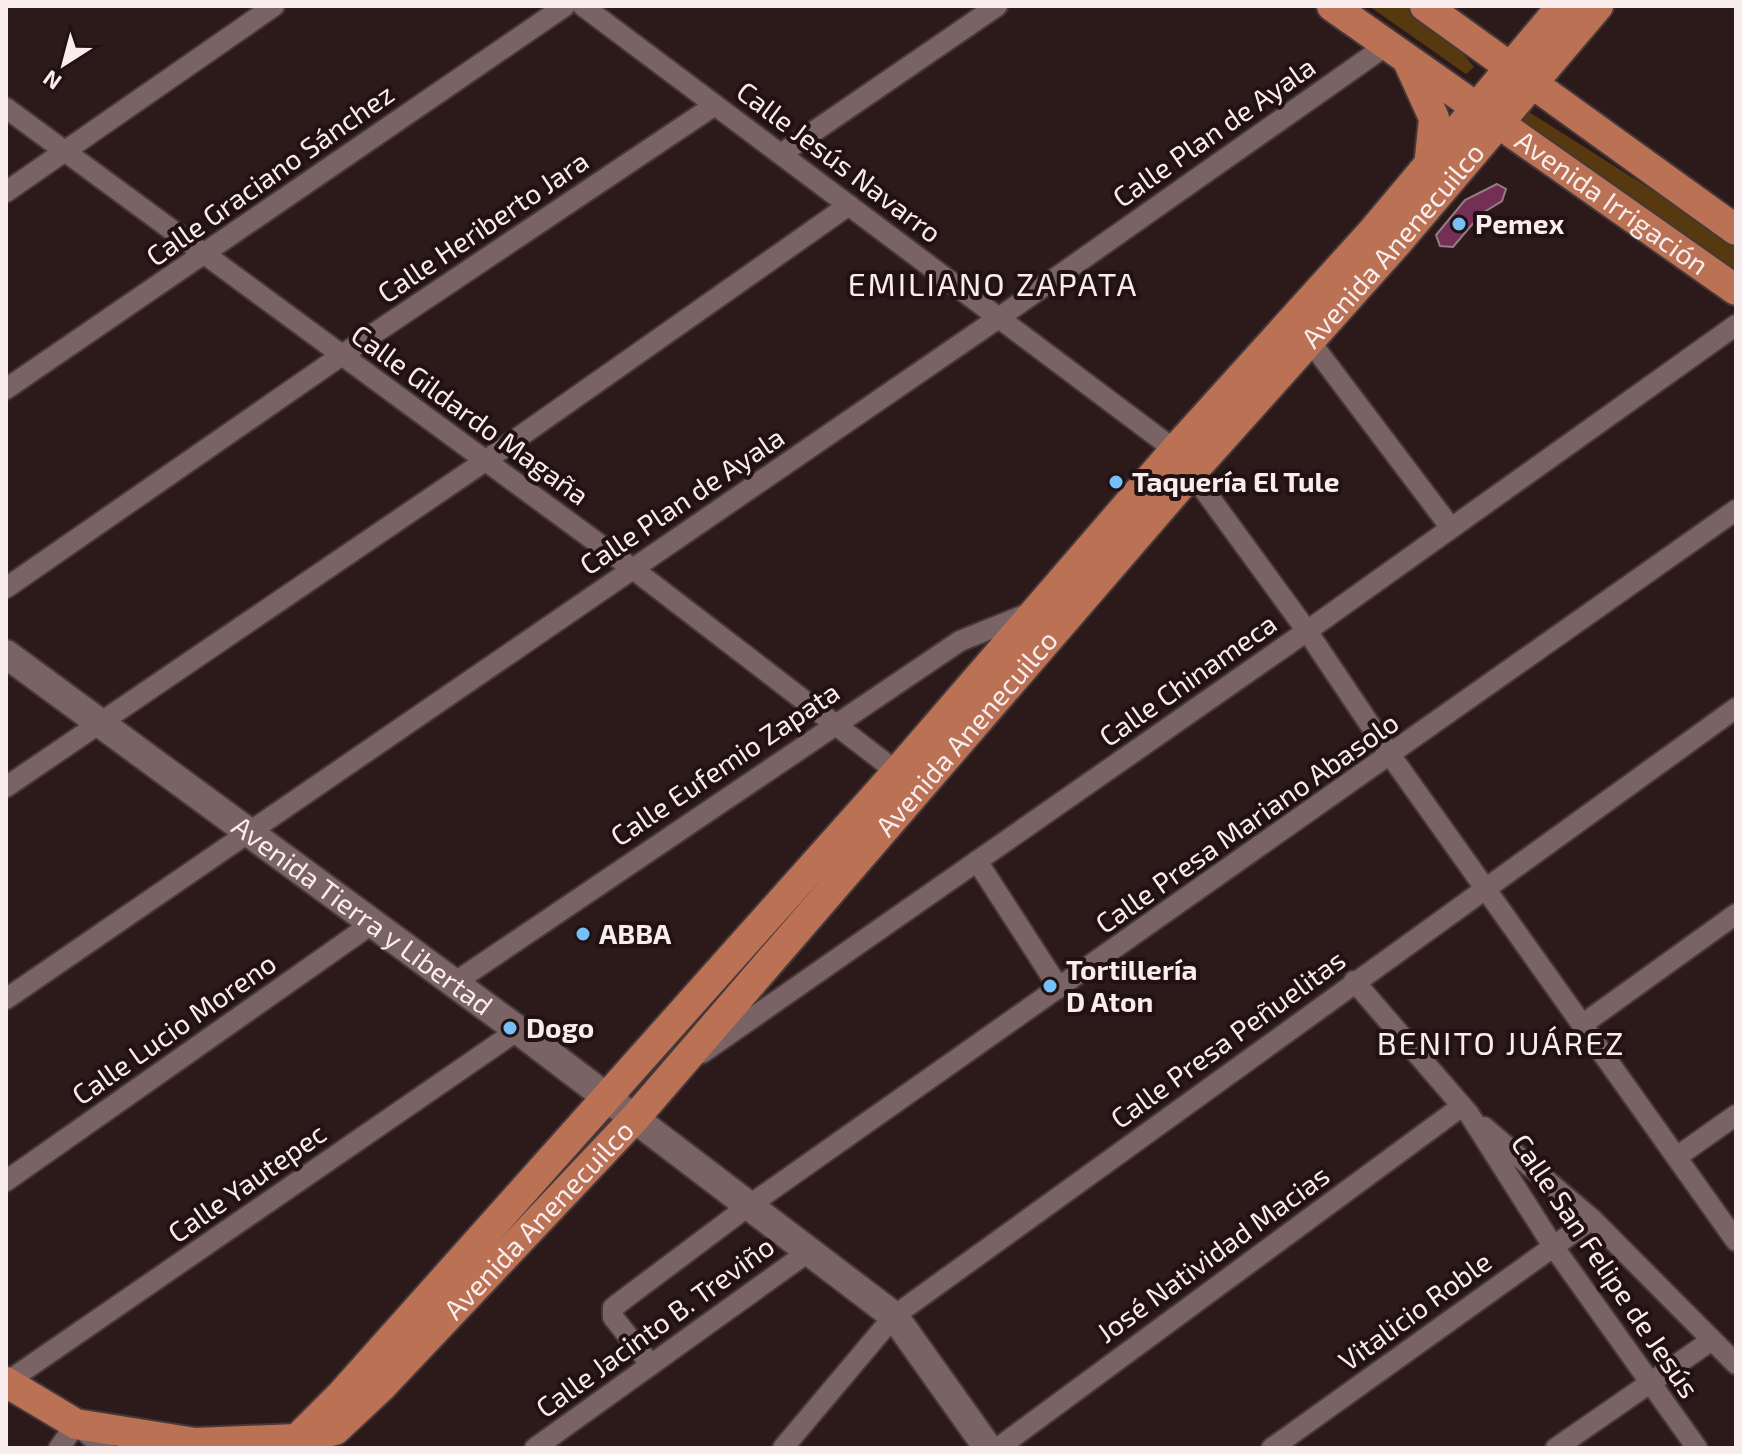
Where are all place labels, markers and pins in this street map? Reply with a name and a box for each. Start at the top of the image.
place label: Pemex [1475,206,1564,240]
marker: Pemex [1450,215,1468,233]
place label: Taquería El Tule [1132,464,1340,498]
marker: Taquería El Tule [1107,473,1125,491]
place label: ABBA [599,916,672,950]
marker: ABBA [574,925,592,943]
place label: Tortillería D Aton [1066,952,1198,1018]
marker: Tortillería D Aton [1041,977,1059,995]
place label: Dogo [526,1010,594,1044]
marker: Dogo [501,1019,519,1037]

